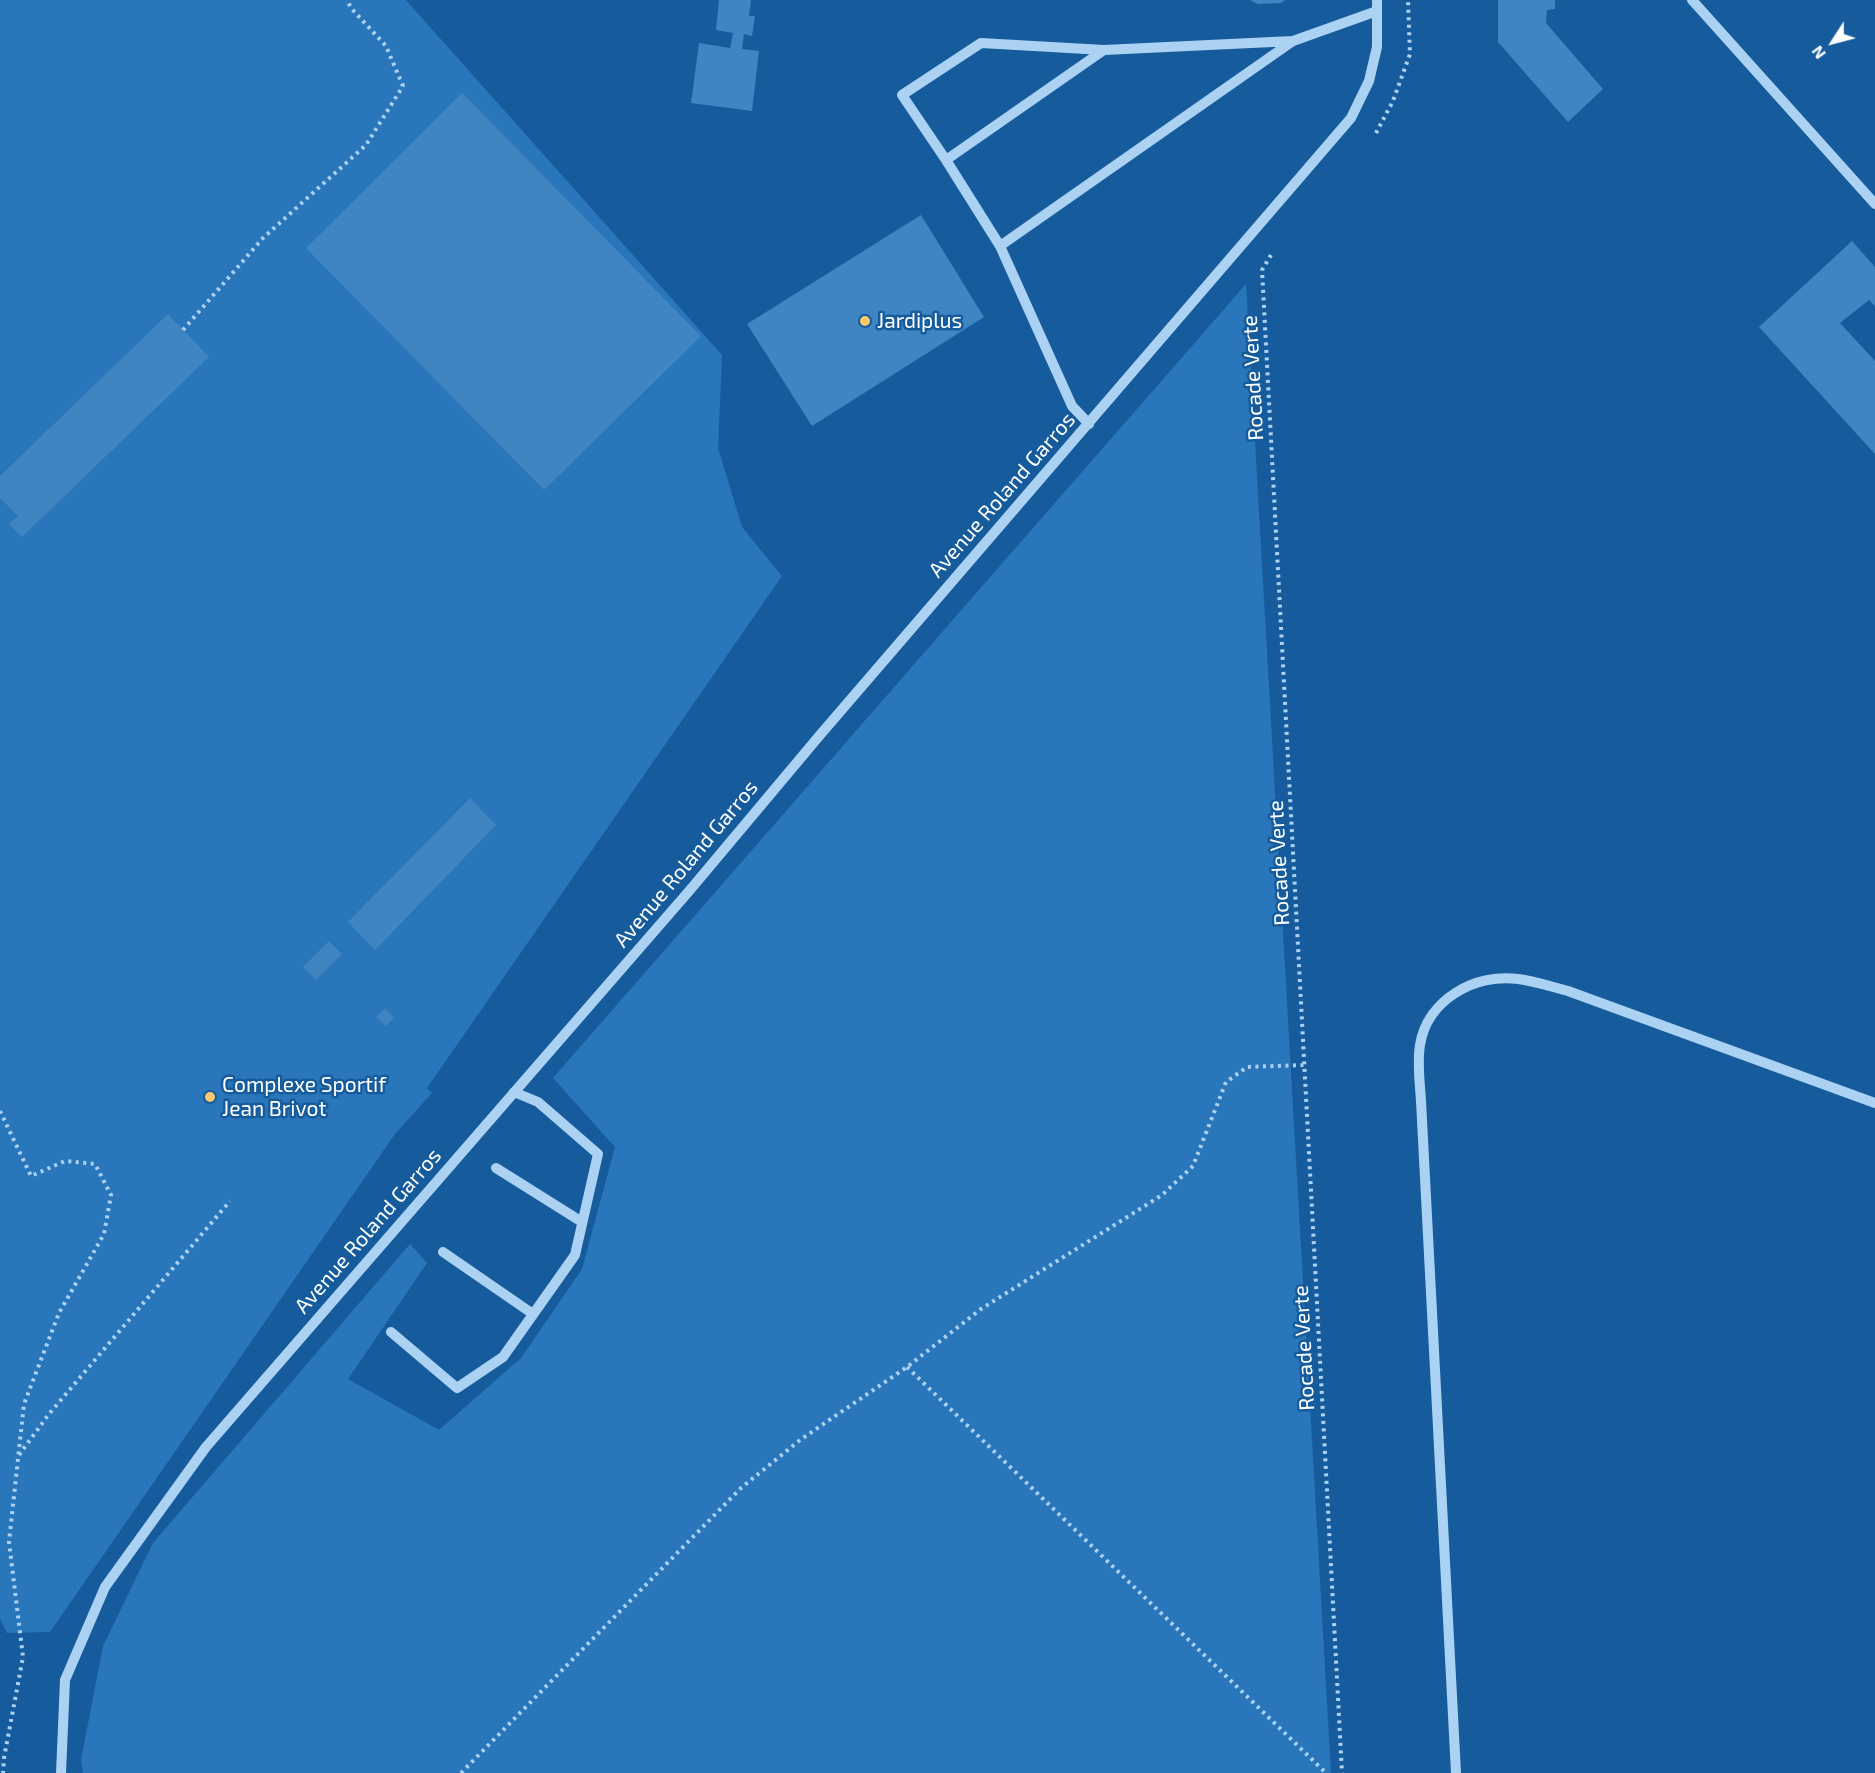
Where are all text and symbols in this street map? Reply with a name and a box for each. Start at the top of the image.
north arrow [1803,12,1863,72]
text: N [1807,43,1829,63]
place label: Jardiplus [877,308,962,334]
marker: Jardiplus [858,314,872,328]
street label: Rocade Verte [1237,315,1269,441]
street label: Avenue Roland Garros [923,407,1081,583]
street label: Avenue Roland Garros [609,775,763,953]
street label: Rocade Verte [1263,800,1295,926]
place label: Complexe Sportif Jean Brivot [222,1072,386,1122]
marker: Complexe Sportif Jean Brivot [203,1090,217,1104]
street label: Avenue Roland Garros [289,1143,447,1319]
street label: Rocade Verte [1288,1285,1320,1411]

